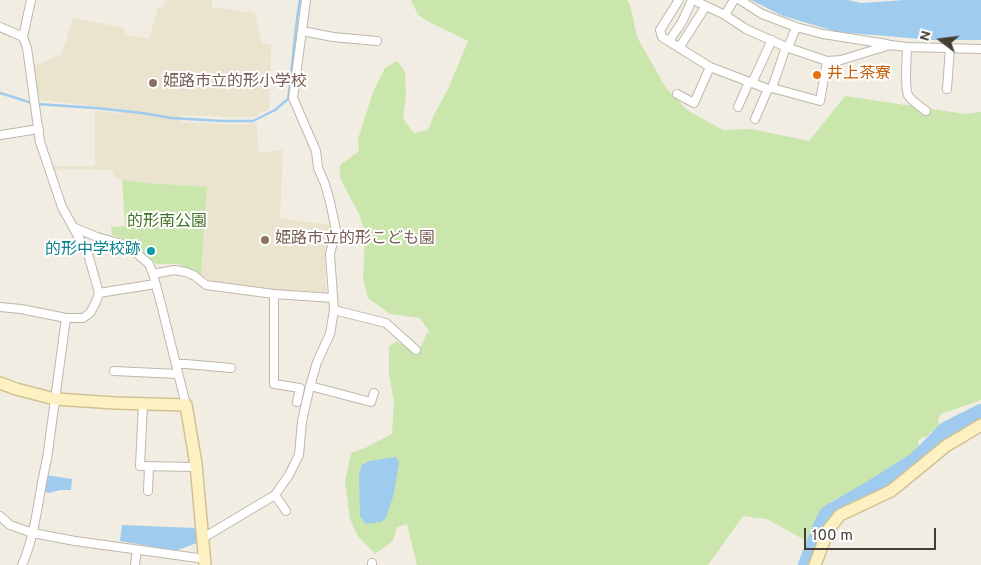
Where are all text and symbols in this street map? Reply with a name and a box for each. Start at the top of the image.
north arrow [916,15,966,65]
text: N [917,29,936,43]
place label: 井上茶寮 [827,65,891,85]
marker: 井上茶寮 [811,69,823,81]
place label: 姫路市立的形小学校 [163,73,307,93]
marker: 姫路市立的形小学校 [147,77,159,89]
park label: 的形南公園 [127,213,207,233]
place label: 姫路市立的形こども園 [275,230,435,250]
marker: 姫路市立的形こども園 [259,234,271,246]
place label: 的形中学校跡 [45,241,141,261]
marker: 的形中学校跡 [145,245,157,257]
scale bar [806,518,938,550]
text: 100 m [812,527,853,546]

